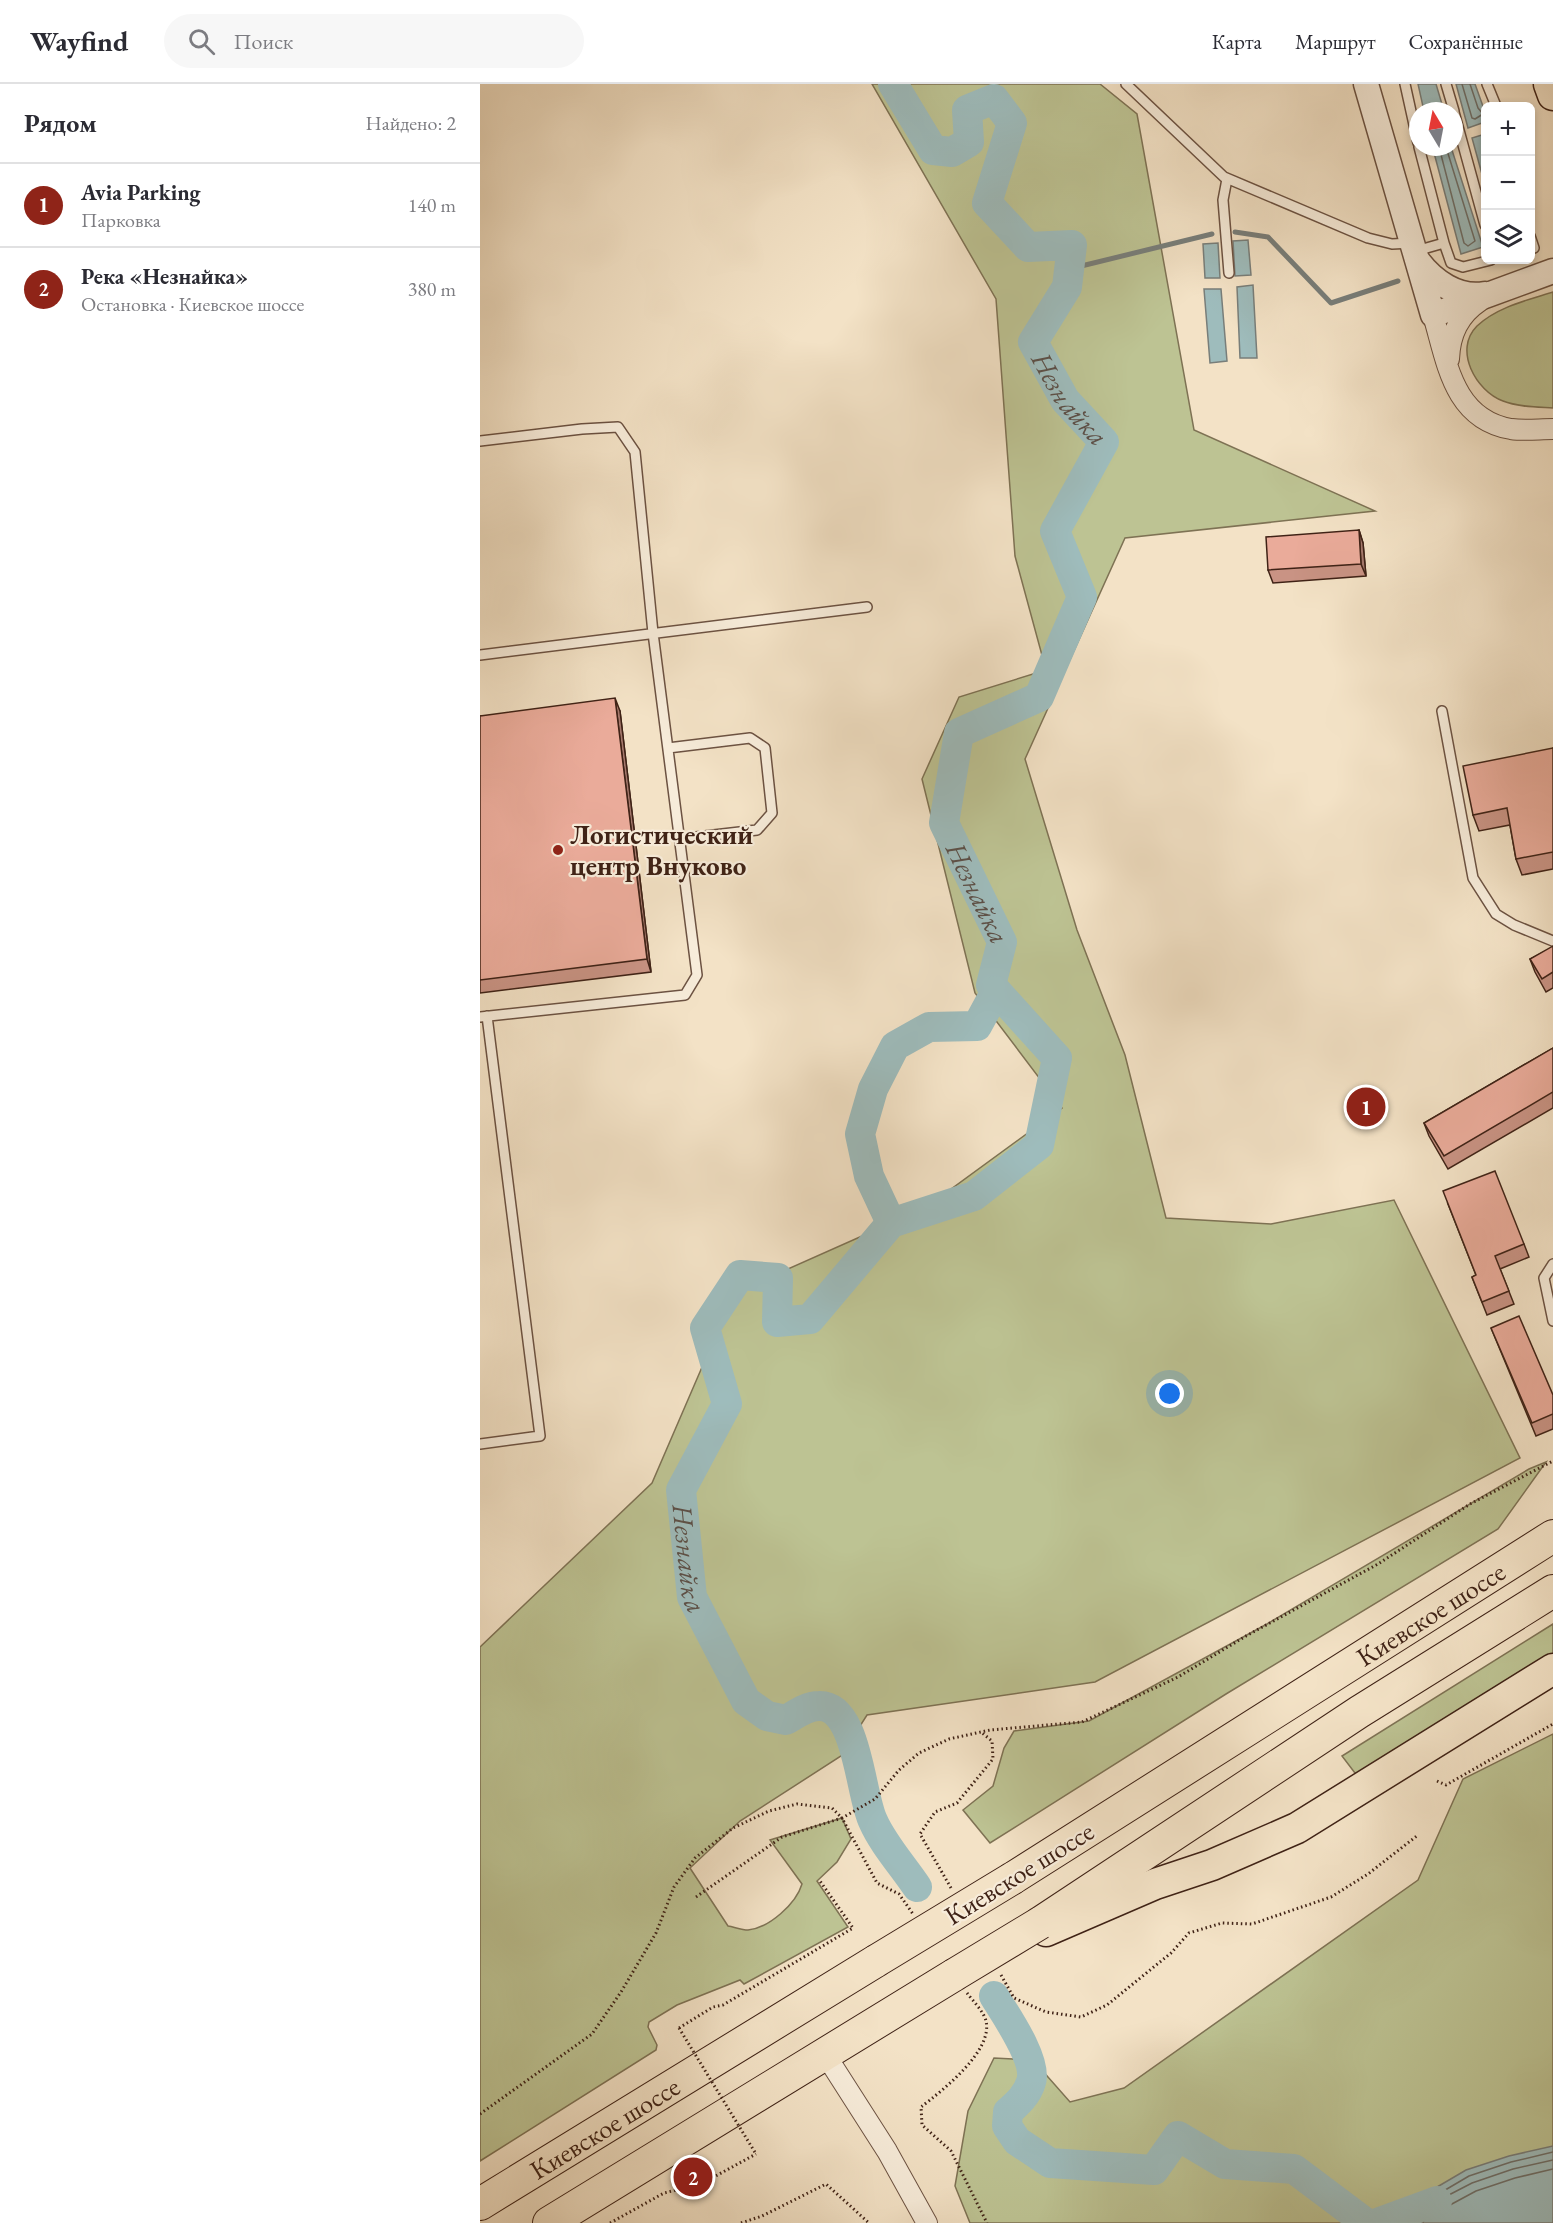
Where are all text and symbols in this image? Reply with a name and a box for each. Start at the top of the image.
search box [164,14,584,68]
text: Wayfind [30,23,128,59]
icon: search [185,25,218,58]
text: Поиск [233,27,293,56]
text: Карта [1212,28,1262,55]
text: Маршрут [1295,28,1376,55]
text: Сохранённые [1409,28,1523,55]
north arrow [1409,102,1463,156]
map controls [1481,102,1535,264]
button: + [1481,102,1535,156]
text: Рядом [24,106,97,140]
text: Найдено: 2 [365,110,456,136]
button: − [1481,156,1535,210]
text: Avia Parking [81,178,201,207]
text: 1 [38,192,49,218]
text: 140 m [408,192,456,218]
text: Парковка [81,207,161,233]
button: layers [1481,210,1535,264]
text: Река «Незнайка» [81,262,248,291]
text: 2 [38,276,49,302]
text: 380 m [408,276,456,302]
text: Остановка · Киевское шоссе [81,291,304,317]
water label: Незнайка [1023,344,1116,453]
place label: Логистический центр Внуково [570,817,753,883]
water label: Незнайка [938,835,1018,949]
marker: Логистический центр Внуково [551,843,565,857]
pin: 1 [1346,1084,1386,1130]
your location [1155,1379,1184,1408]
water label: Незнайка [664,1501,715,1619]
street label: Киевское шоссе [1349,1553,1511,1674]
street label: Киевское шоссе [938,1813,1100,1933]
street label: Киевское шоссе [523,2068,686,2187]
pin: 2 [674,2154,712,2200]

